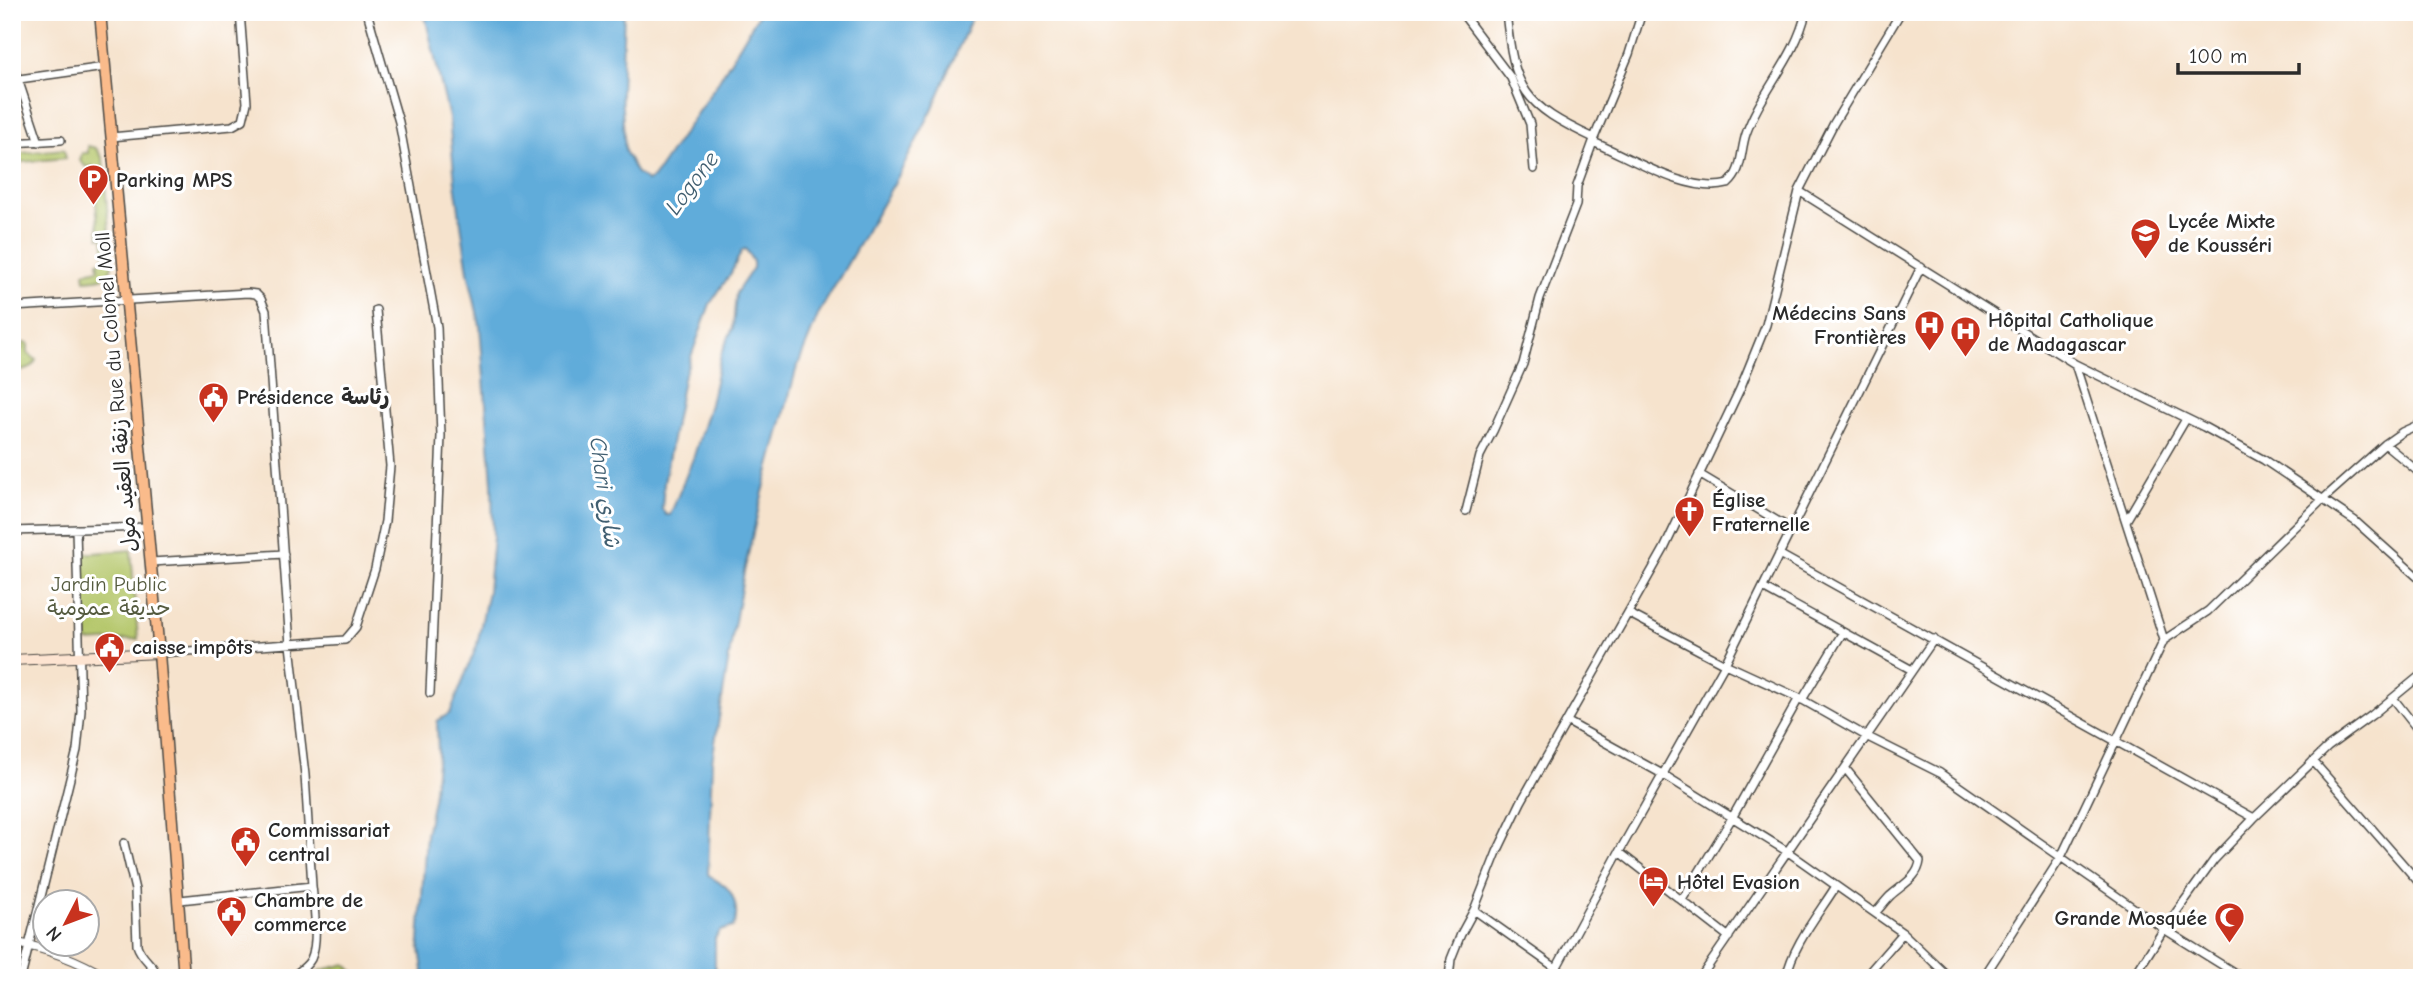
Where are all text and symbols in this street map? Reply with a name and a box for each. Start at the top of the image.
scale bar [2178,32,2299,76]
text: 100 m [2189,44,2247,68]
water label: Logone [660,146,725,220]
parking icon: Parking MPS [76,163,110,207]
place label: Parking MPS [116,168,232,192]
place label: Lycée Mixte de Kousséri [2168,209,2275,257]
school or university icon: Lycée Mixte de Kousséri [2128,216,2162,260]
street label: زنقة العقيد مول Rue du Colonel Moll [90,231,143,553]
place label: Médecins Sans Frontières [1772,301,1906,349]
hospital icon: Médecins Sans Frontières [1912,308,1946,352]
place label: Hôpital Catholique de Madagascar [1988,308,2153,356]
hospital icon: Hôpital Catholique de Madagascar [1948,315,1982,359]
public building icon: Présidence رئاسة [197,380,231,424]
place label: Présidence رئاسة [237,385,389,409]
water label: Chari شاري [581,435,626,549]
place label: Église Fraternelle [1712,488,1810,536]
church icon: Église Fraternelle [1672,495,1706,539]
park label: Jardin Public حديقة عمومية [47,572,171,621]
public building icon: caisse impôts [92,630,126,674]
place label: caisse impôts [132,635,253,659]
place label: Commissariat central [268,818,391,866]
public building icon: Commissariat central [228,825,262,869]
hotel icon: Hôtel Evasion [1637,865,1671,909]
place label: Hôtel Evasion [1677,870,1800,894]
north arrow [32,888,102,958]
place label: Chambre de commerce [254,888,363,936]
public building icon: Chambre de commerce [214,895,248,939]
mosque icon: Grande Mosquée [2213,901,2247,945]
place label: Grande Mosquée [2055,906,2207,930]
text: N [42,922,66,946]

